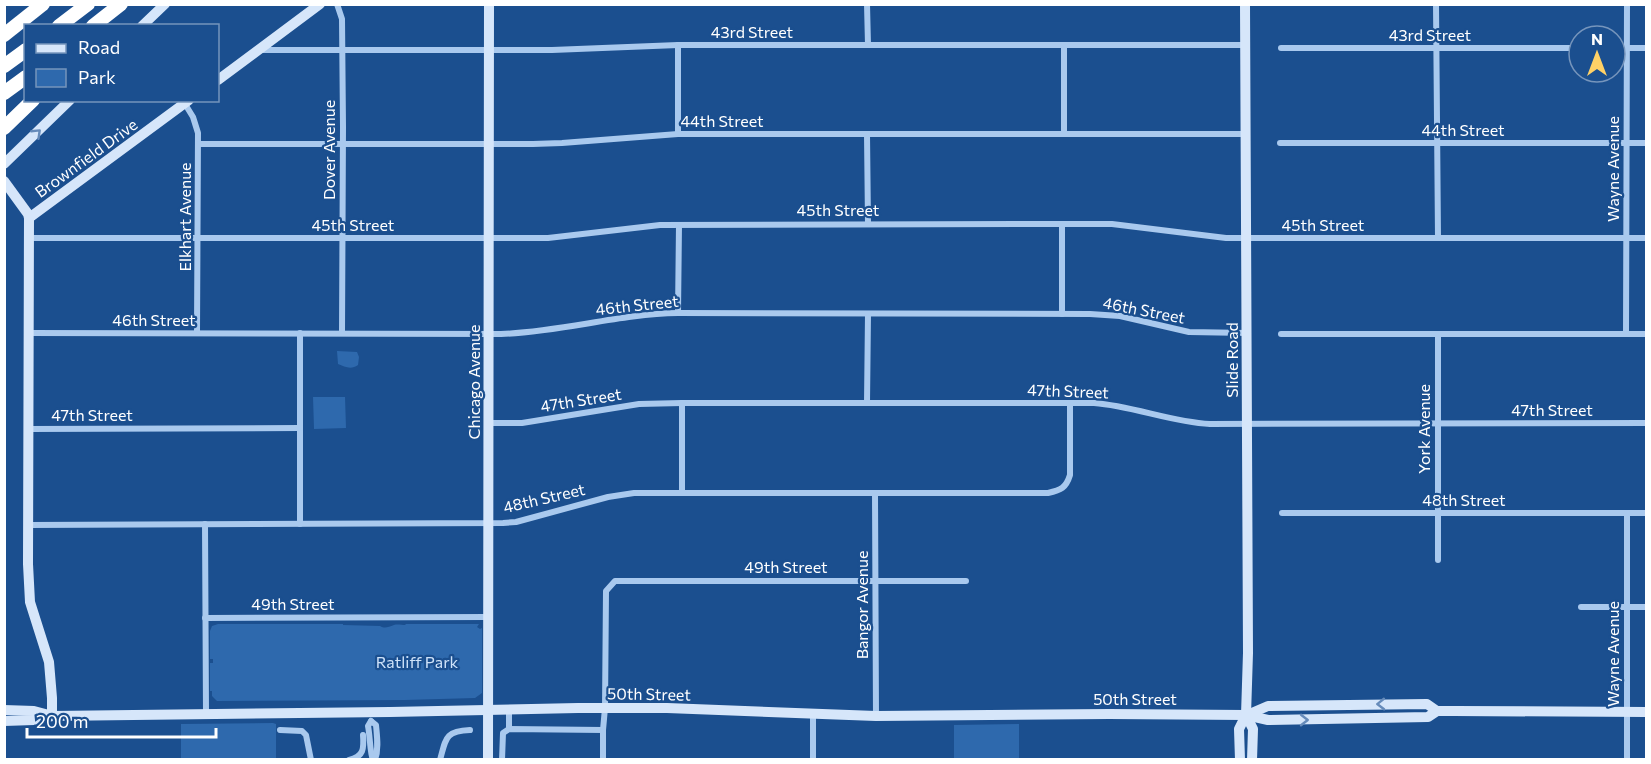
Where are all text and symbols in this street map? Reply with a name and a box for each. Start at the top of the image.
street label: 43rd Street [711,22,794,41]
legend [24,24,219,102]
north arrow [1567,24,1627,84]
street label: 43rd Street [1389,25,1472,44]
text: N [1591,29,1603,48]
text: Road [78,36,120,58]
text: Park [78,66,116,88]
street label: Dover Avenue [319,100,338,200]
street label: 44th Street [680,111,764,130]
street label: Brownfield Drive [31,114,140,201]
street label: Wayne Avenue [1603,116,1622,222]
street label: 44th Street [1421,120,1505,139]
one-way arrow [30,129,41,140]
street label: Elkhart Avenue [175,162,194,272]
street label: 45th Street [797,200,880,219]
street label: 45th Street [312,215,395,234]
street label: 45th Street [1282,215,1365,234]
street label: 46th Street [595,291,680,318]
street label: 46th Street [1101,292,1187,327]
street label: 46th Street [112,310,196,329]
street label: Slide Road [1222,322,1241,398]
street label: Chicago Avenue [464,325,483,440]
street label: 47th Street [1027,380,1110,401]
street label: 47th Street [539,384,623,415]
street label: York Avenue [1414,384,1433,474]
street label: 47th Street [1511,400,1593,419]
street label: 47th Street [51,405,133,424]
street label: 48th Street [501,479,587,516]
street label: 48th Street [1422,490,1506,509]
street label: Bangor Avenue [852,551,871,659]
street label: 49th Street [744,557,828,576]
street label: 49th Street [251,594,335,613]
street label: Wayne Avenue [1603,601,1622,707]
park label: Ratliff Park [376,652,459,671]
street label: 50th Street [607,683,691,704]
street label: 50th Street [1093,689,1177,708]
one-way arrow [1377,698,1386,710]
scale bar [27,701,216,739]
text: 200 m [36,710,89,732]
one-way arrow [1300,714,1309,726]

